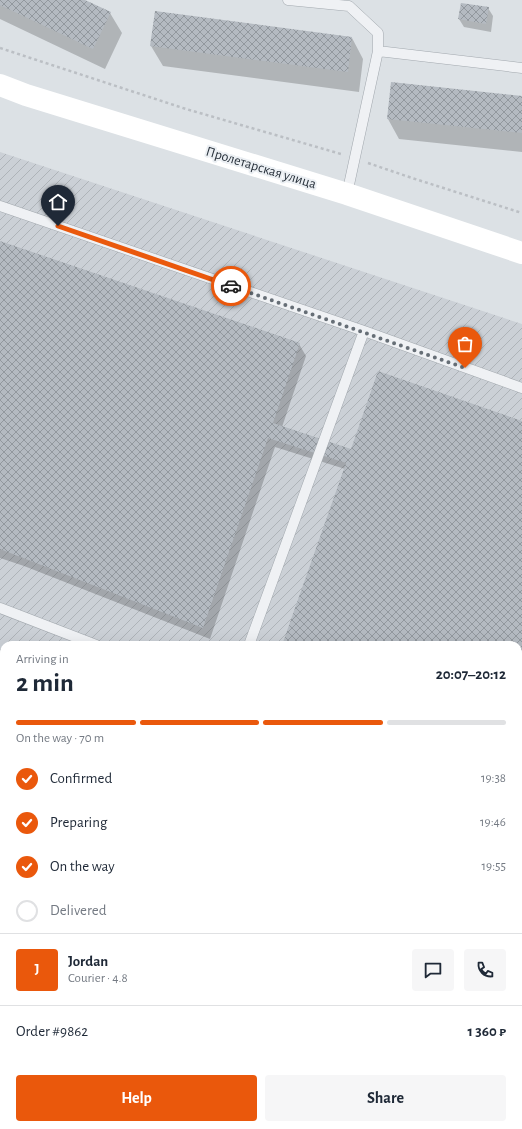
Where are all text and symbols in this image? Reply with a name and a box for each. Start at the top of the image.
street label: Пролетарская улица [204,145,318,192]
pin [41,185,75,226]
icon: home [47,191,69,213]
courier [211,266,251,306]
icon: car [220,275,242,297]
pin [448,327,482,368]
icon: bag [454,333,476,355]
text: Arriving in [16,653,69,666]
text: 20:07–20:12 [436,667,506,682]
text: 2 min [16,670,74,696]
text: On the way · 70 m [16,732,104,745]
icon: check [16,768,38,790]
text: Confirmed [50,771,112,786]
text: 19:38 [481,772,506,785]
icon: check [16,812,38,834]
text: Preparing [50,815,107,830]
text: 19:46 [480,816,506,829]
icon: check [16,856,38,878]
text: On the way [50,859,115,874]
text: 19:55 [482,860,506,873]
text: Delivered [50,903,107,918]
button: chat [412,949,454,991]
button: phone [464,949,506,991]
text: Jordan [68,954,108,969]
text: J [34,962,40,977]
text: Courier · 4.8 [68,972,128,985]
text: Order #9862 [16,1024,88,1039]
text: 1 360 ₽ [468,1024,506,1039]
button: Help [16,1075,257,1121]
button: Share [265,1075,506,1121]

